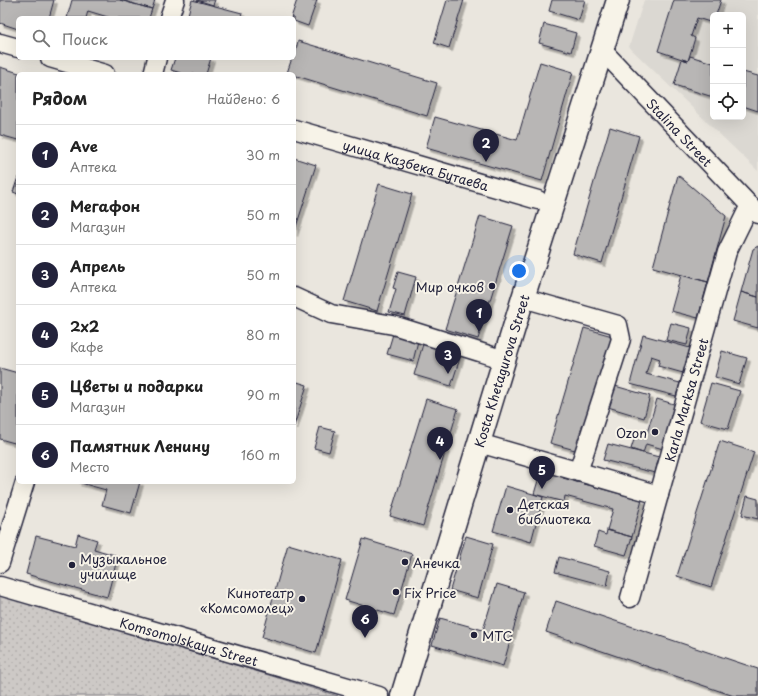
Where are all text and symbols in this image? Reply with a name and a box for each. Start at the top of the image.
map controls [710,12,746,120]
button: + [710,12,746,48]
search box [16,16,296,60]
icon: search [30,27,52,49]
text: Поиск [62,27,108,50]
button: − [710,48,746,84]
button: locate [710,84,746,120]
text: Рядом [32,85,87,111]
text: Найдено: 6 [207,89,280,108]
street label: Stalina Street [643,93,717,170]
pin: 2 [473,129,499,162]
text: Ave [70,134,98,157]
street label: улица Казбека Бутаева [341,134,492,195]
text: 1 [42,145,48,164]
text: 30 m [246,145,280,164]
text: Аптека [70,157,117,176]
text: Мегафон [70,194,140,217]
text: 2 [40,205,50,224]
text: 50 m [246,205,280,224]
text: Магазин [70,217,126,236]
text: Апрель [70,254,125,277]
your location [509,261,529,281]
text: 3 [41,265,49,284]
text: 50 m [246,265,280,284]
text: Аптека [70,277,117,296]
place label: Мир очков [416,277,484,296]
marker: Мир очков [487,281,497,291]
street label: Kosta Khetagurova Street [469,292,533,450]
pin: 1 [466,299,492,332]
text: 2x2 [70,314,99,337]
text: 4 [41,325,49,344]
text: 80 m [246,325,280,344]
street label: Karla Marksa Street [659,336,712,464]
text: Кафе [70,337,103,356]
pin: 3 [435,341,461,374]
text: Цветы и подарки [70,374,203,397]
text: 5 [41,385,49,404]
text: 90 m [247,385,280,404]
text: Магазин [70,397,126,416]
place label: Ozon [616,423,647,442]
pin: 4 [427,427,453,460]
marker: Ozon [650,427,660,437]
text: Памятник Ленину [70,434,210,457]
text: 6 [40,445,50,464]
text: 160 m [241,445,280,464]
pin: 5 [529,456,555,489]
text: Место [70,457,110,476]
place label: Детская библиотека [517,494,592,528]
marker: Детская библиотека [505,505,515,515]
place label: Музыкальное училище [80,549,167,583]
place label: Анечка [413,553,461,572]
marker: Анечка [400,557,410,567]
marker: Музыкальное училище [67,560,77,570]
place label: Кинотеатр «Комсомолец» [200,583,294,617]
place label: Fix Price [404,583,457,602]
marker: Fix Price [391,587,401,597]
marker: Кинотеатр «Комсомолец» [297,594,307,604]
pin: 6 [352,605,378,638]
street label: Komsomolskaya Street [118,612,260,670]
place label: МТС [482,626,513,645]
marker: МТС [469,630,479,640]

